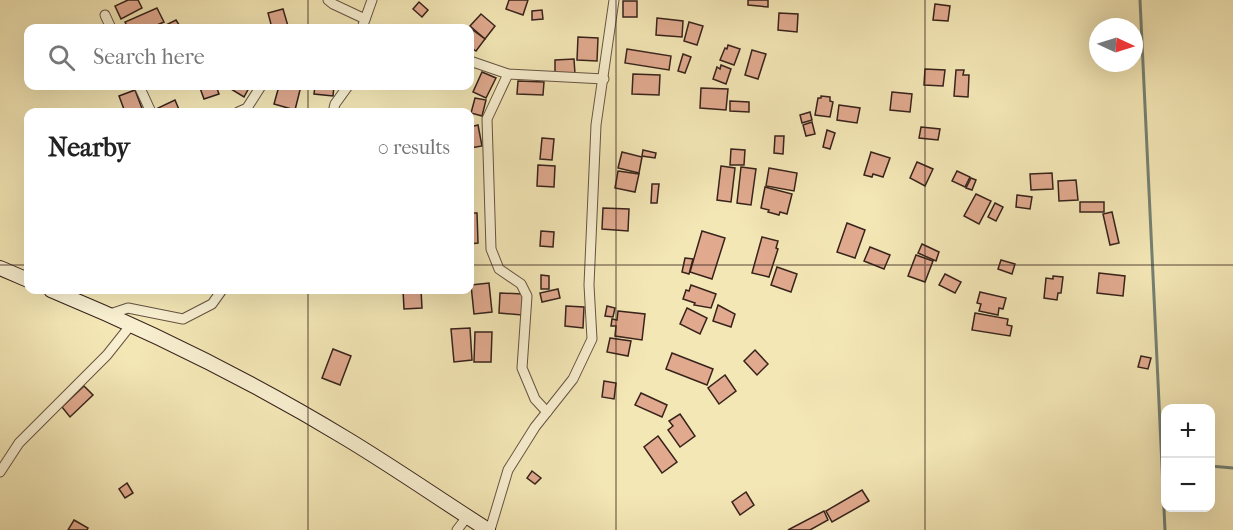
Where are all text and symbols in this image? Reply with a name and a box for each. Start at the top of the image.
north arrow [1089,18,1143,72]
search box [24,24,474,90]
icon: search [45,41,78,74]
text: Search here [93,44,205,70]
text: Nearby [48,132,130,163]
text: 0 results [378,136,450,159]
map controls [1161,404,1215,512]
button: + [1161,404,1215,458]
button: − [1161,458,1215,512]

